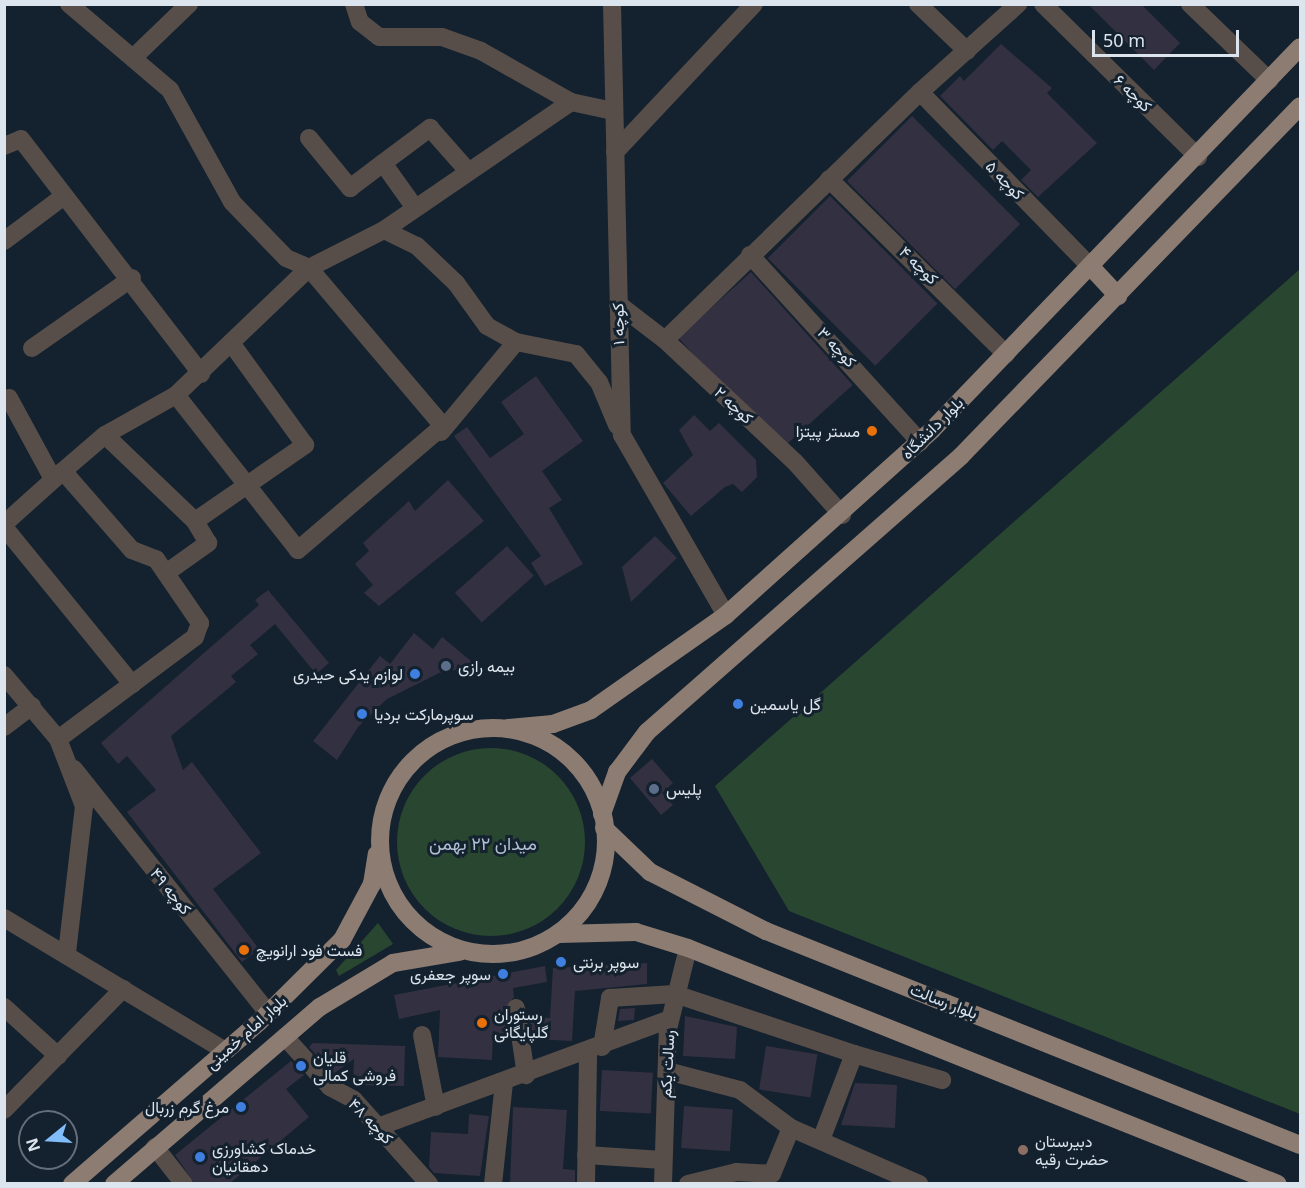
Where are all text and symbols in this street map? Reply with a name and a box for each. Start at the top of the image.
scale bar [1095,18,1242,56]
text: 50 m [1103,28,1145,52]
street label: کوچه ۶ [1110,70,1156,116]
street label: کوچه ۵ [982,156,1028,204]
street label: کوچه ۴ [896,242,942,288]
street label: کوچه ۱ [608,303,628,345]
street label: کوچه ۳ [814,323,860,371]
street label: کوچه ۲ [711,382,757,428]
street label: بلوار دانشگاه [897,393,967,463]
place label: مستر پیتزا [796,421,860,441]
marker: مستر پیتزا [865,424,879,438]
place label: بیمه رازی [458,656,515,676]
marker: بیمه رازی [439,659,453,673]
place label: لوازم یدکی حیدری [293,664,403,684]
marker: لوازم یدکی حیدری [408,667,422,681]
place label: گل یاسمین [750,694,821,714]
marker: گل یاسمین [731,697,745,711]
place label: سوپرمارکت بردیا [374,704,474,724]
marker: سوپرمارکت بردیا [355,707,369,721]
place label: پلیس [666,779,702,799]
marker: پلیس [647,782,661,796]
district label: میدان ۲۲ بهمن [429,832,537,854]
street label: کوچه ۴۹ [146,864,196,918]
place label: فست فود ارانویچ [256,940,362,960]
marker: فست فود ارانویچ [237,943,251,957]
place label: سوپر برنتی [573,952,639,972]
marker: سوپر برنتی [554,955,568,969]
place label: سوپر جعفری [410,964,491,984]
marker: سوپر جعفری [496,967,510,981]
street label: بلوار رسالت [908,979,980,1023]
street label: بلوار امام خمینی [202,991,290,1073]
place label: رستوران گلپایگانی [494,1004,548,1042]
marker: رستوران گلپایگانی [475,1016,489,1030]
street label: رسالت یکم [656,1030,678,1098]
place label: قلیان فروشی کمالی [313,1047,396,1085]
marker: قلیان فروشی کمالی [294,1059,308,1073]
street label: کوچه ۴۸ [345,1094,397,1148]
place label: مرغ گرم زربال [145,1097,229,1117]
marker: مرغ گرم زربال [234,1100,248,1114]
north arrow [18,1110,78,1170]
place label: دبیرستان حضرت رقیه [1035,1131,1108,1169]
text: N [20,1135,45,1155]
place label: خدماک کشاورزی دهقانیان [212,1138,316,1176]
marker: دبیرستان حضرت رقیه [1016,1143,1030,1157]
marker: خدماک کشاورزی دهقانیان [193,1150,207,1164]

